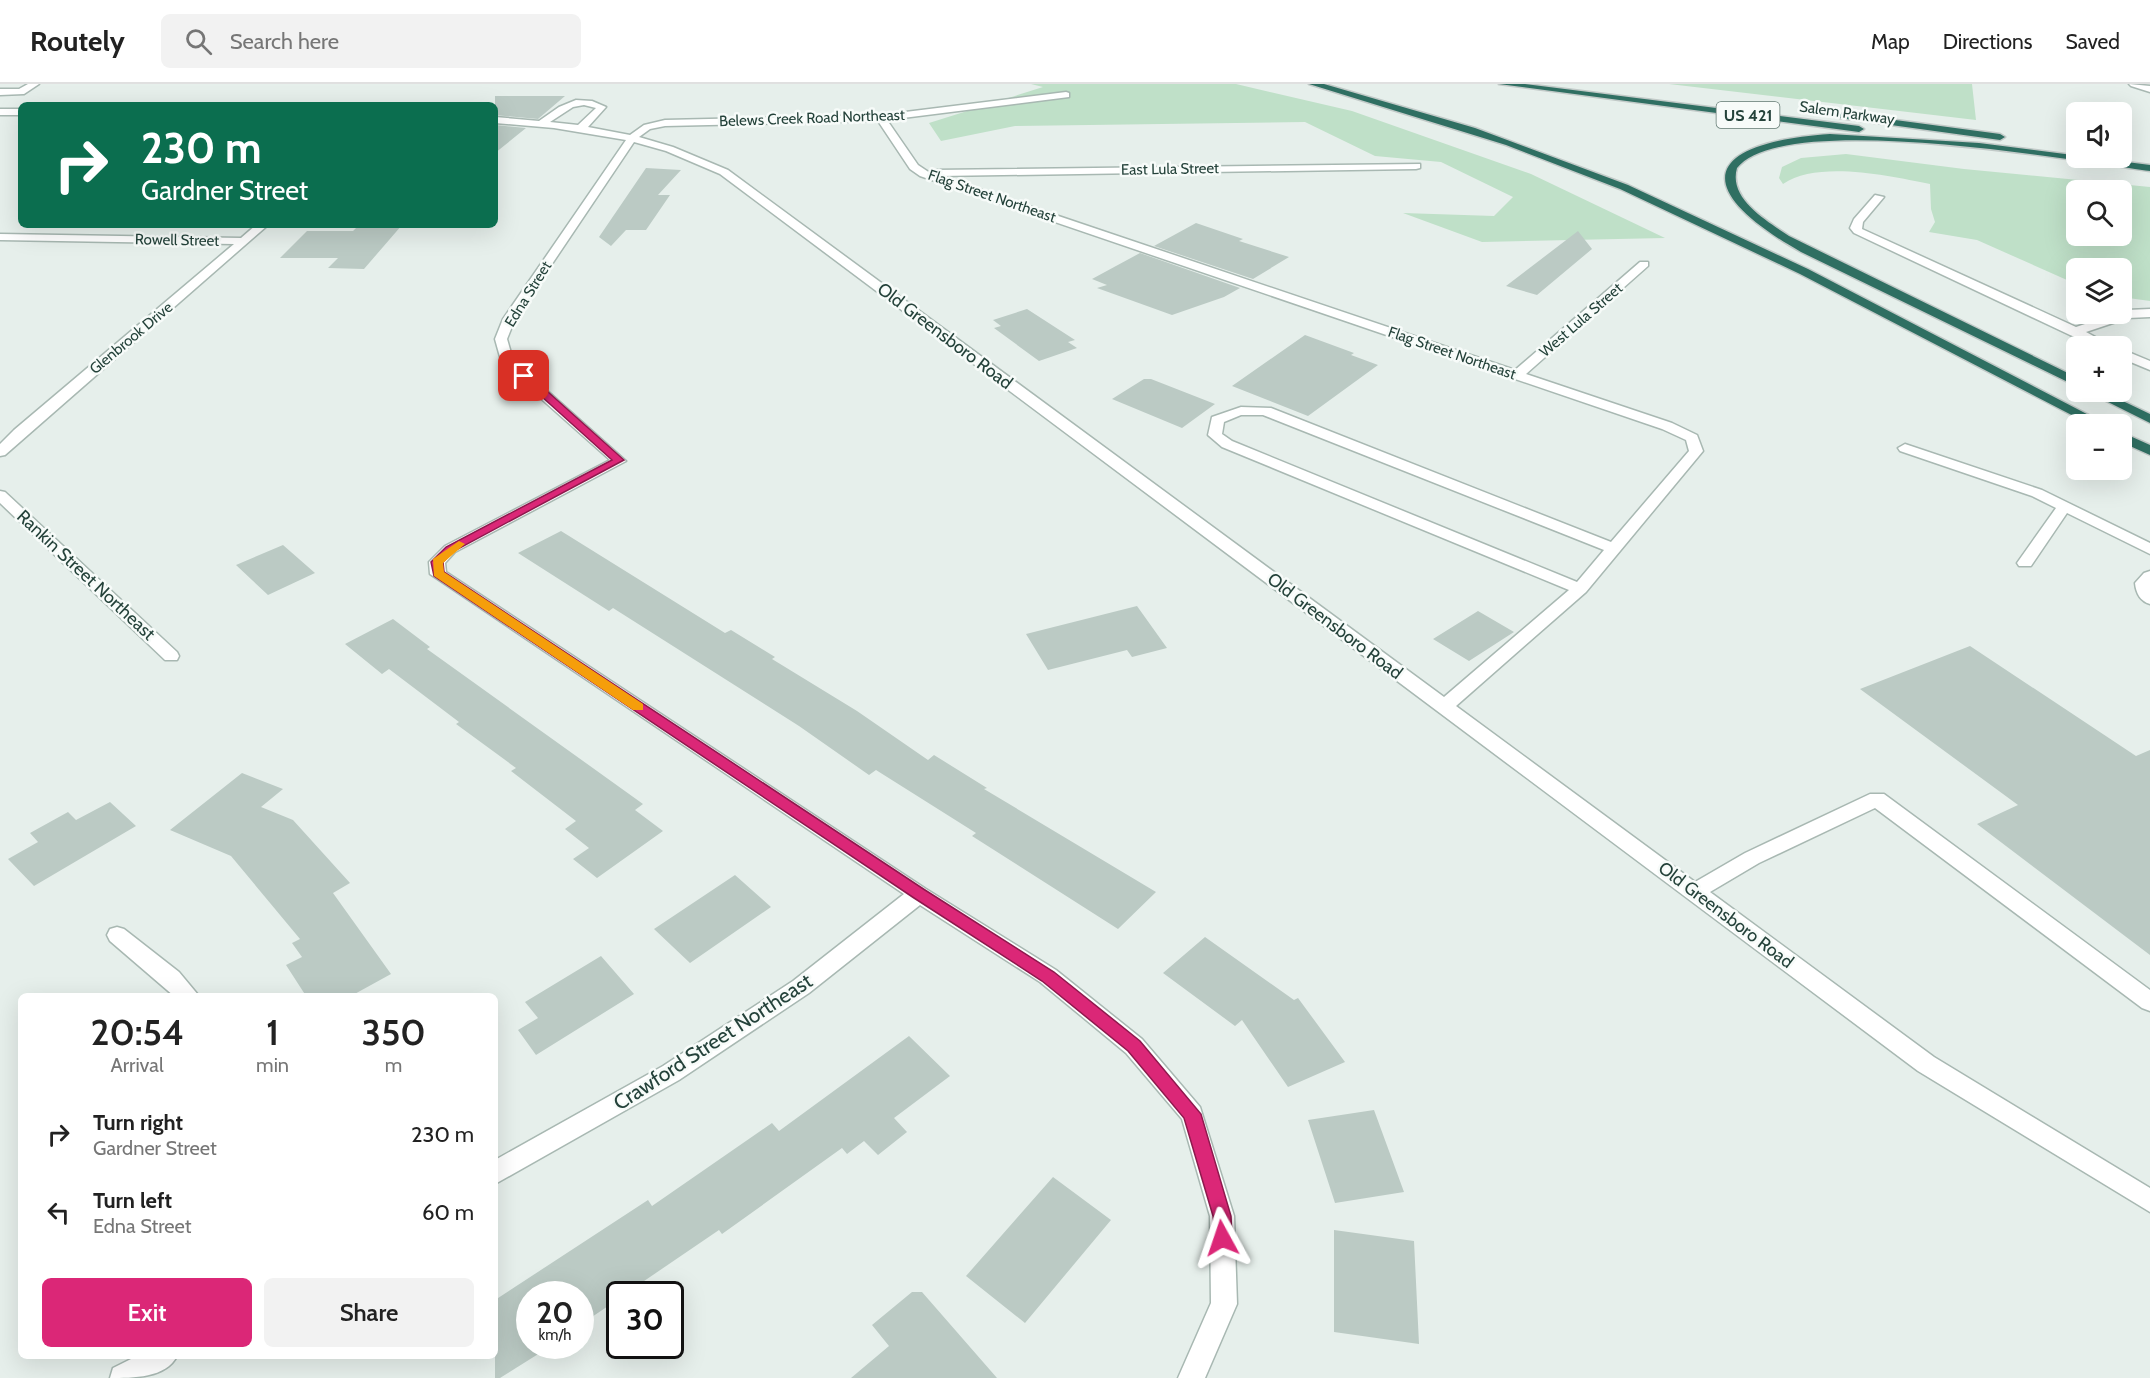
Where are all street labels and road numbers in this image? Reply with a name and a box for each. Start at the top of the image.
street label: Salem Parkway [1798,97,1896,129]
road number: US 421 [1716,102,1780,128]
street label: Belews Creek Road Northeast [719,106,905,130]
street label: East Lula Street [1121,159,1219,179]
street label: Flag Street Northeast [926,166,1058,226]
street label: Rowell Street [135,230,219,250]
street label: Edna Street [501,258,555,330]
street label: Old Greensboro Road [873,278,1017,394]
street label: West Lula Street [1536,279,1626,361]
street label: Glenbrook Drive [86,298,176,378]
street label: Flag Street Northeast [1386,323,1518,383]
street label: Rankin Street Northeast [12,505,160,645]
street label: Old Greensboro Road [1263,568,1407,684]
street label: Old Greensboro Road [1654,857,1798,973]
street label: Crawford Street Northeast [609,968,817,1115]

